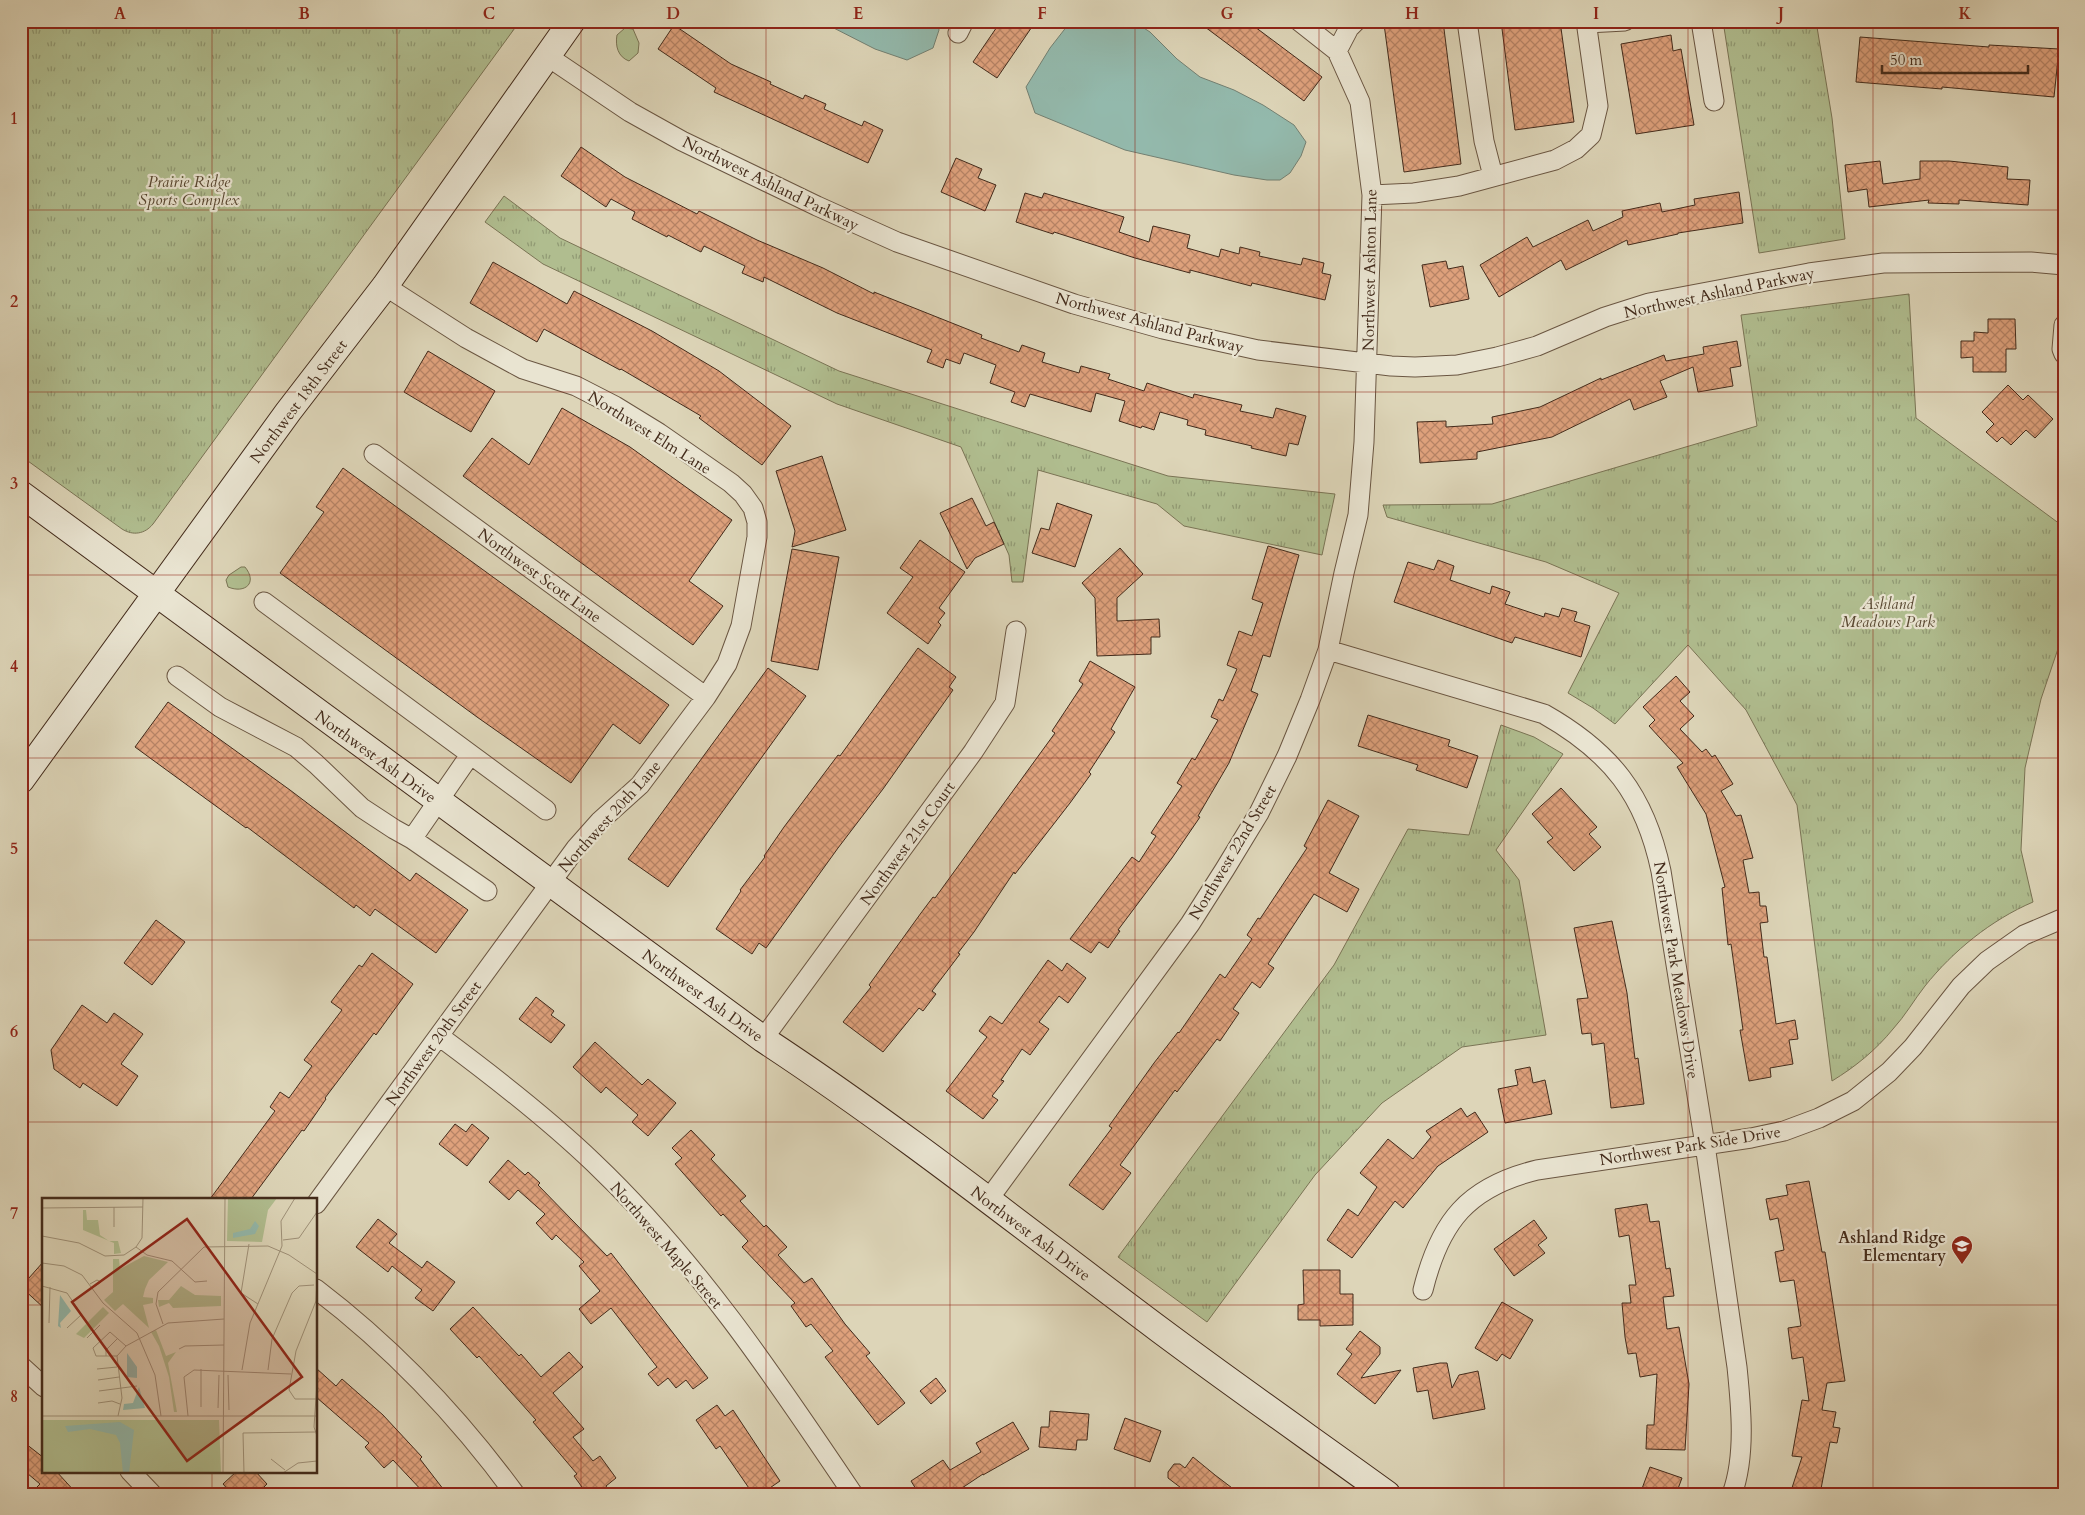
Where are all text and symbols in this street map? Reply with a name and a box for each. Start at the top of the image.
text: A [114,3,126,25]
text: B [298,3,310,25]
text: C [483,3,495,25]
text: D [666,3,680,25]
text: E [853,3,863,25]
text: F [1037,3,1047,25]
text: G [1220,3,1234,25]
text: H [1405,3,1419,25]
text: I [1593,3,1599,25]
text: J [1776,3,1784,25]
text: K [1959,3,1972,25]
scale bar [1882,42,2029,74]
text: 50 m [1890,50,1922,70]
text: 1 [10,108,18,130]
street label: Northwest Ashland Parkway [678,131,863,237]
park label: Prairie Ridge Sports Complex [139,171,240,211]
street label: Northwest Ashton Lane [1358,189,1382,351]
street label: Northwest Ashland Parkway [1622,262,1817,324]
street label: Northwest Ashland Parkway [1053,287,1247,359]
text: 2 [10,291,18,313]
street label: Northwest 18th Street [245,335,353,468]
street label: Northwest Elm Lane [584,386,715,480]
text: 3 [10,473,18,495]
street label: Northwest Scott Lane [473,523,606,628]
park label: Ashland Meadows Park [1841,593,1935,633]
text: 4 [10,656,18,678]
street label: Northwest Ash Drive [310,705,441,808]
street label: Northwest 20th Lane [553,756,666,878]
street label: Northwest 21st Court [855,777,960,910]
street label: Northwest 22nd Street [1184,781,1282,924]
text: 5 [10,838,18,860]
street label: Northwest Park Meadows Drive [1648,860,1704,1080]
street label: Northwest Ash Drive [637,944,768,1047]
street label: Northwest 20th Street [381,977,487,1111]
text: 6 [10,1021,18,1043]
street label: Northwest Park Side Drive [1598,1121,1782,1171]
street label: Northwest Maple Street [605,1178,727,1314]
street label: Northwest Ash Drive [966,1181,1095,1286]
inset map [42,1198,318,1472]
text: 7 [10,1203,18,1225]
place label: Ashland Ridge Elementary [1838,1227,1946,1267]
school or university icon: Ashland Ridge Elementary [1950,1234,1974,1265]
text: 8 [10,1386,18,1408]

